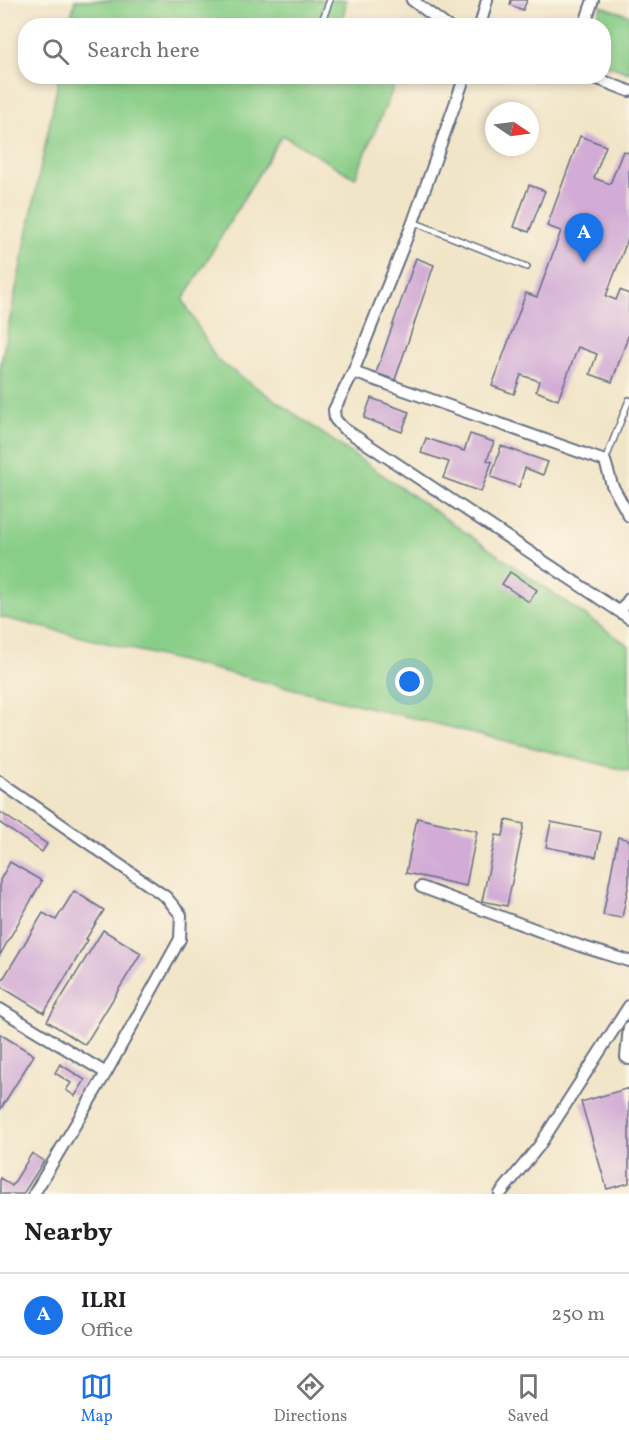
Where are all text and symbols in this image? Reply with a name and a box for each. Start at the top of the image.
search box [18,18,611,84]
icon: search [39,35,72,68]
text: Search here [87,36,200,67]
north arrow [485,102,539,156]
pin: A [564,214,604,263]
your location [395,667,424,696]
text: Nearby [24,1215,113,1251]
text: ILRI [81,1286,127,1317]
text: A [36,1301,51,1329]
text: 250 m [551,1301,605,1329]
text: Office [81,1317,133,1345]
tab: Map [80,1370,113,1428]
tab: Directions [274,1370,347,1428]
tab: Saved [508,1370,549,1428]

